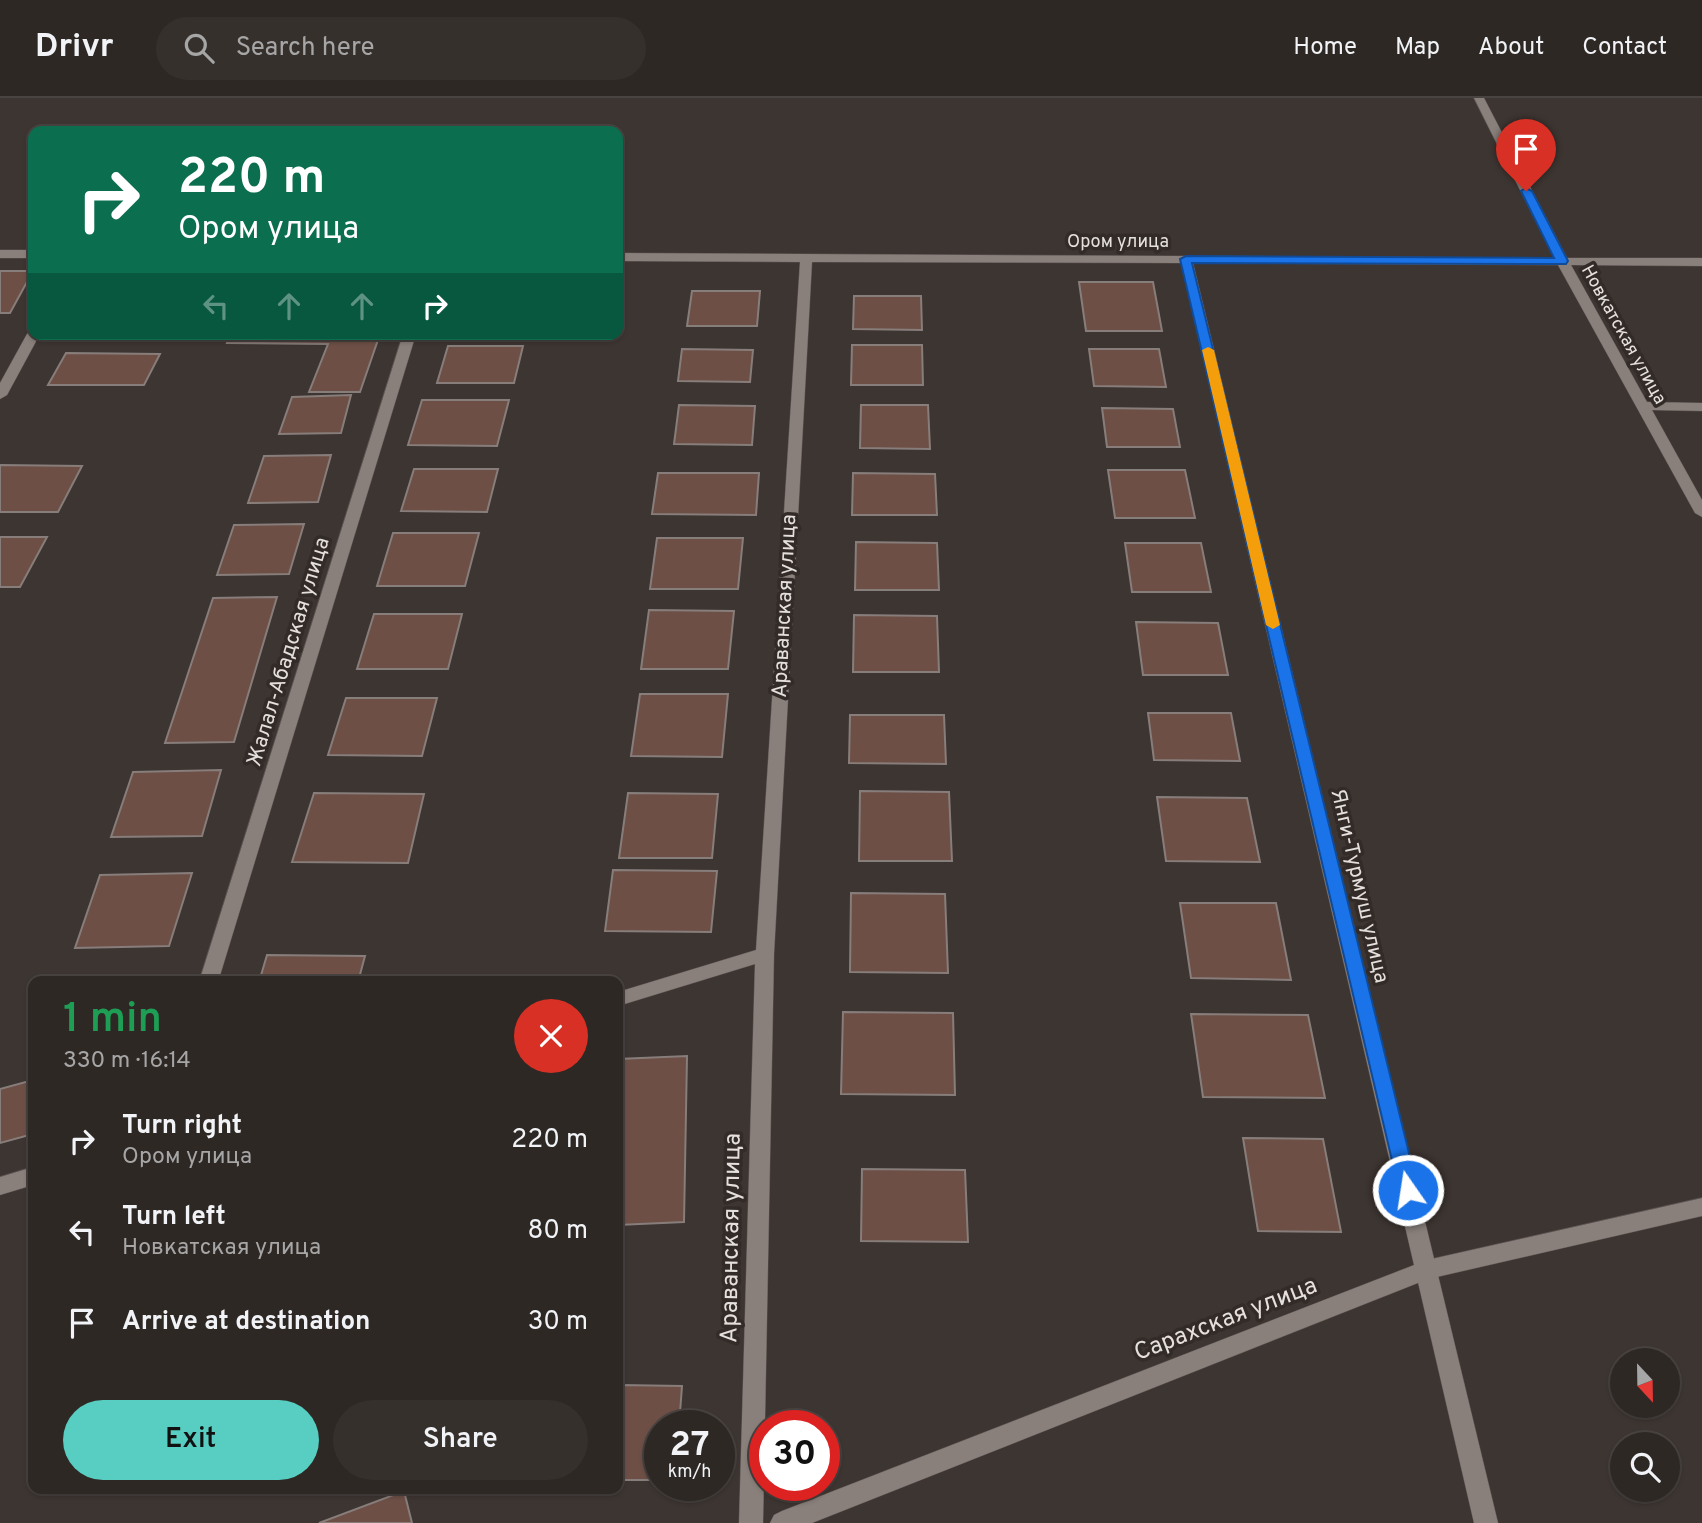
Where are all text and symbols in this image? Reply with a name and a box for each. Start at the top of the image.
search box [156,17,646,80]
text: Drivr [35,27,114,69]
icon: search [180,29,218,67]
text: Search here [236,32,375,65]
text: Home [1293,33,1357,63]
text: Map [1395,33,1440,63]
text: About [1478,33,1544,63]
text: Contact [1582,33,1667,63]
pin [1496,119,1556,191]
icon: arrive [1507,130,1545,168]
text: 220 m [178,149,325,211]
icon: right [63,154,154,245]
text: Ором улица [178,210,359,250]
street label: Ором улица [1067,231,1169,254]
street label: Новкатская улица [1575,261,1671,409]
icon: left [197,287,235,325]
icon: ahead [270,287,308,325]
icon: ahead [343,287,381,325]
icon: right [416,287,454,325]
street label: Араванская улица [767,513,803,699]
street label: Жалал-Абадская улица [241,534,337,770]
street label: Янги-Турмуш улица [1323,786,1395,986]
text: 1 min [63,994,162,1047]
button: close [514,999,588,1073]
text: 330 m · 16:14 [63,1047,191,1076]
text: Turn right [122,1110,242,1143]
icon: right [63,1122,101,1160]
text: 220 m [511,1124,588,1157]
street label: Араванская улица [715,1133,749,1343]
text: Ором улица [122,1143,252,1172]
position arrow [1371,1153,1445,1227]
text: Turn left [122,1201,226,1234]
icon: left [63,1213,101,1251]
text: 80 m [528,1215,588,1248]
text: Новкатская улица [122,1234,321,1263]
street label: Сарахская улица [1130,1271,1322,1369]
icon: arrive [63,1304,101,1342]
text: Arrive at destination [122,1306,370,1339]
text: 30 m [528,1306,588,1339]
north arrow [1610,1348,1680,1418]
map controls [1610,1348,1680,1502]
button: Exit [63,1400,319,1480]
button: Share [333,1400,588,1480]
speed limit sign: 30 [749,1410,840,1501]
text: 27 [670,1424,709,1468]
button: search [1610,1432,1680,1502]
text: km/h [668,1461,711,1484]

